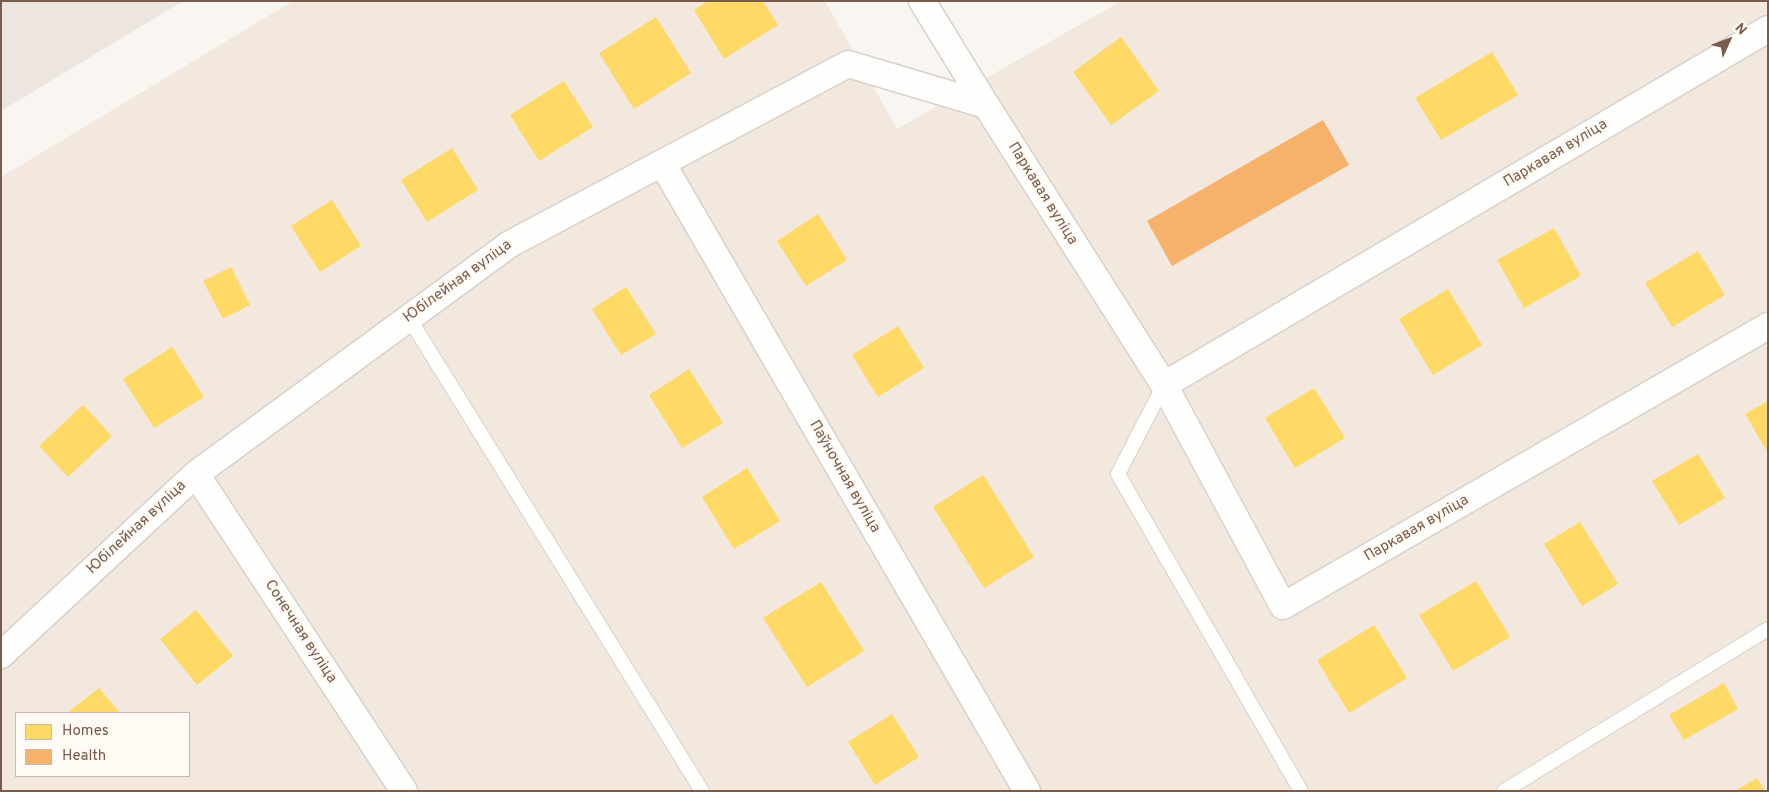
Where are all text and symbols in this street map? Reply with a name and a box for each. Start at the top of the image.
north arrow [1704,15,1754,65]
text: N [1731,20,1750,39]
street label: Паркавая вуліца [1501,116,1611,192]
street label: Паркавая вуліца [1003,139,1081,249]
street label: Юбілейная вуліца [400,237,516,327]
street label: Паўночная вуліца [805,418,883,536]
street label: Юбілейная вуліца [84,477,190,579]
street label: Паркавая вуліца [1362,492,1472,566]
street label: Сонечная вуліца [260,577,340,687]
legend [15,712,190,777]
text: Homes [62,722,109,741]
text: Health [62,747,106,766]

